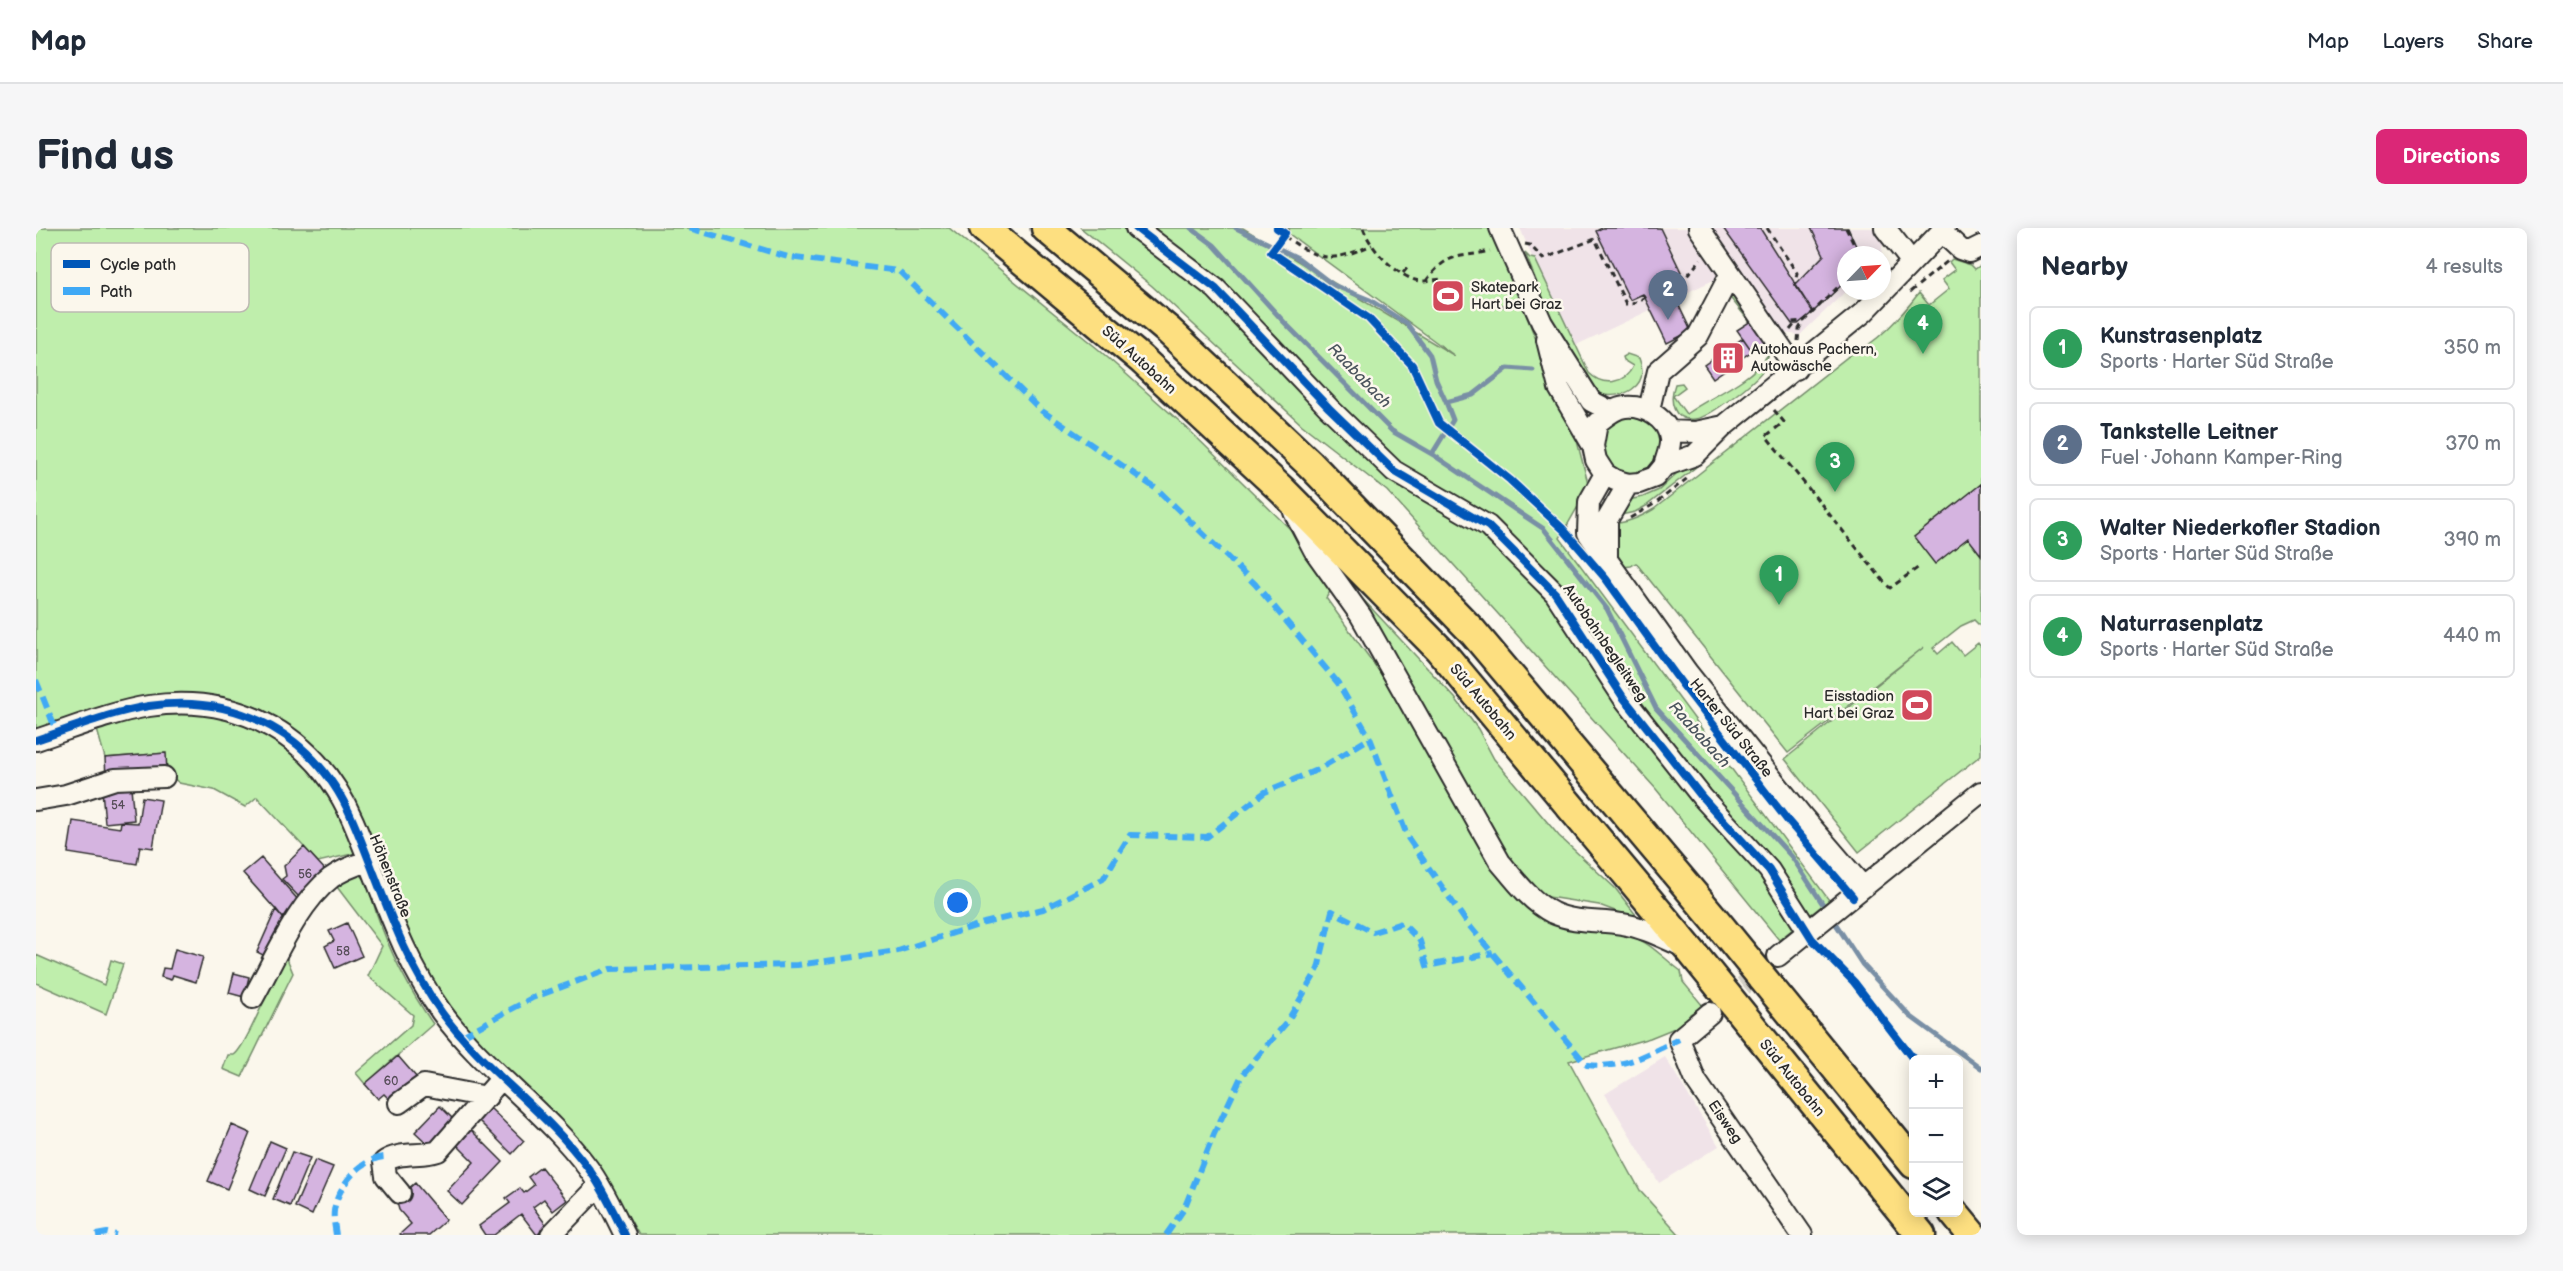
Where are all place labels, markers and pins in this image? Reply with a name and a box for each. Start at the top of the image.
pin: 2 [1648,270,1688,320]
sports icon: Skatepark Hart bei Graz [1430,278,1466,314]
place label: Skatepark Hart bei Graz [1471,278,1562,314]
pin: 4 [1904,304,1942,354]
building icon: Autohaus Pachern, Autowäsche [1710,340,1746,376]
place label: Autohaus Pachern, Autowäsche [1751,340,1877,376]
pin: 3 [1816,442,1854,492]
pin: 1 [1760,556,1798,605]
place label: Eisstadion Hart bei Graz [1803,687,1895,723]
sports icon: Eisstadion Hart bei Graz [1899,687,1935,723]

